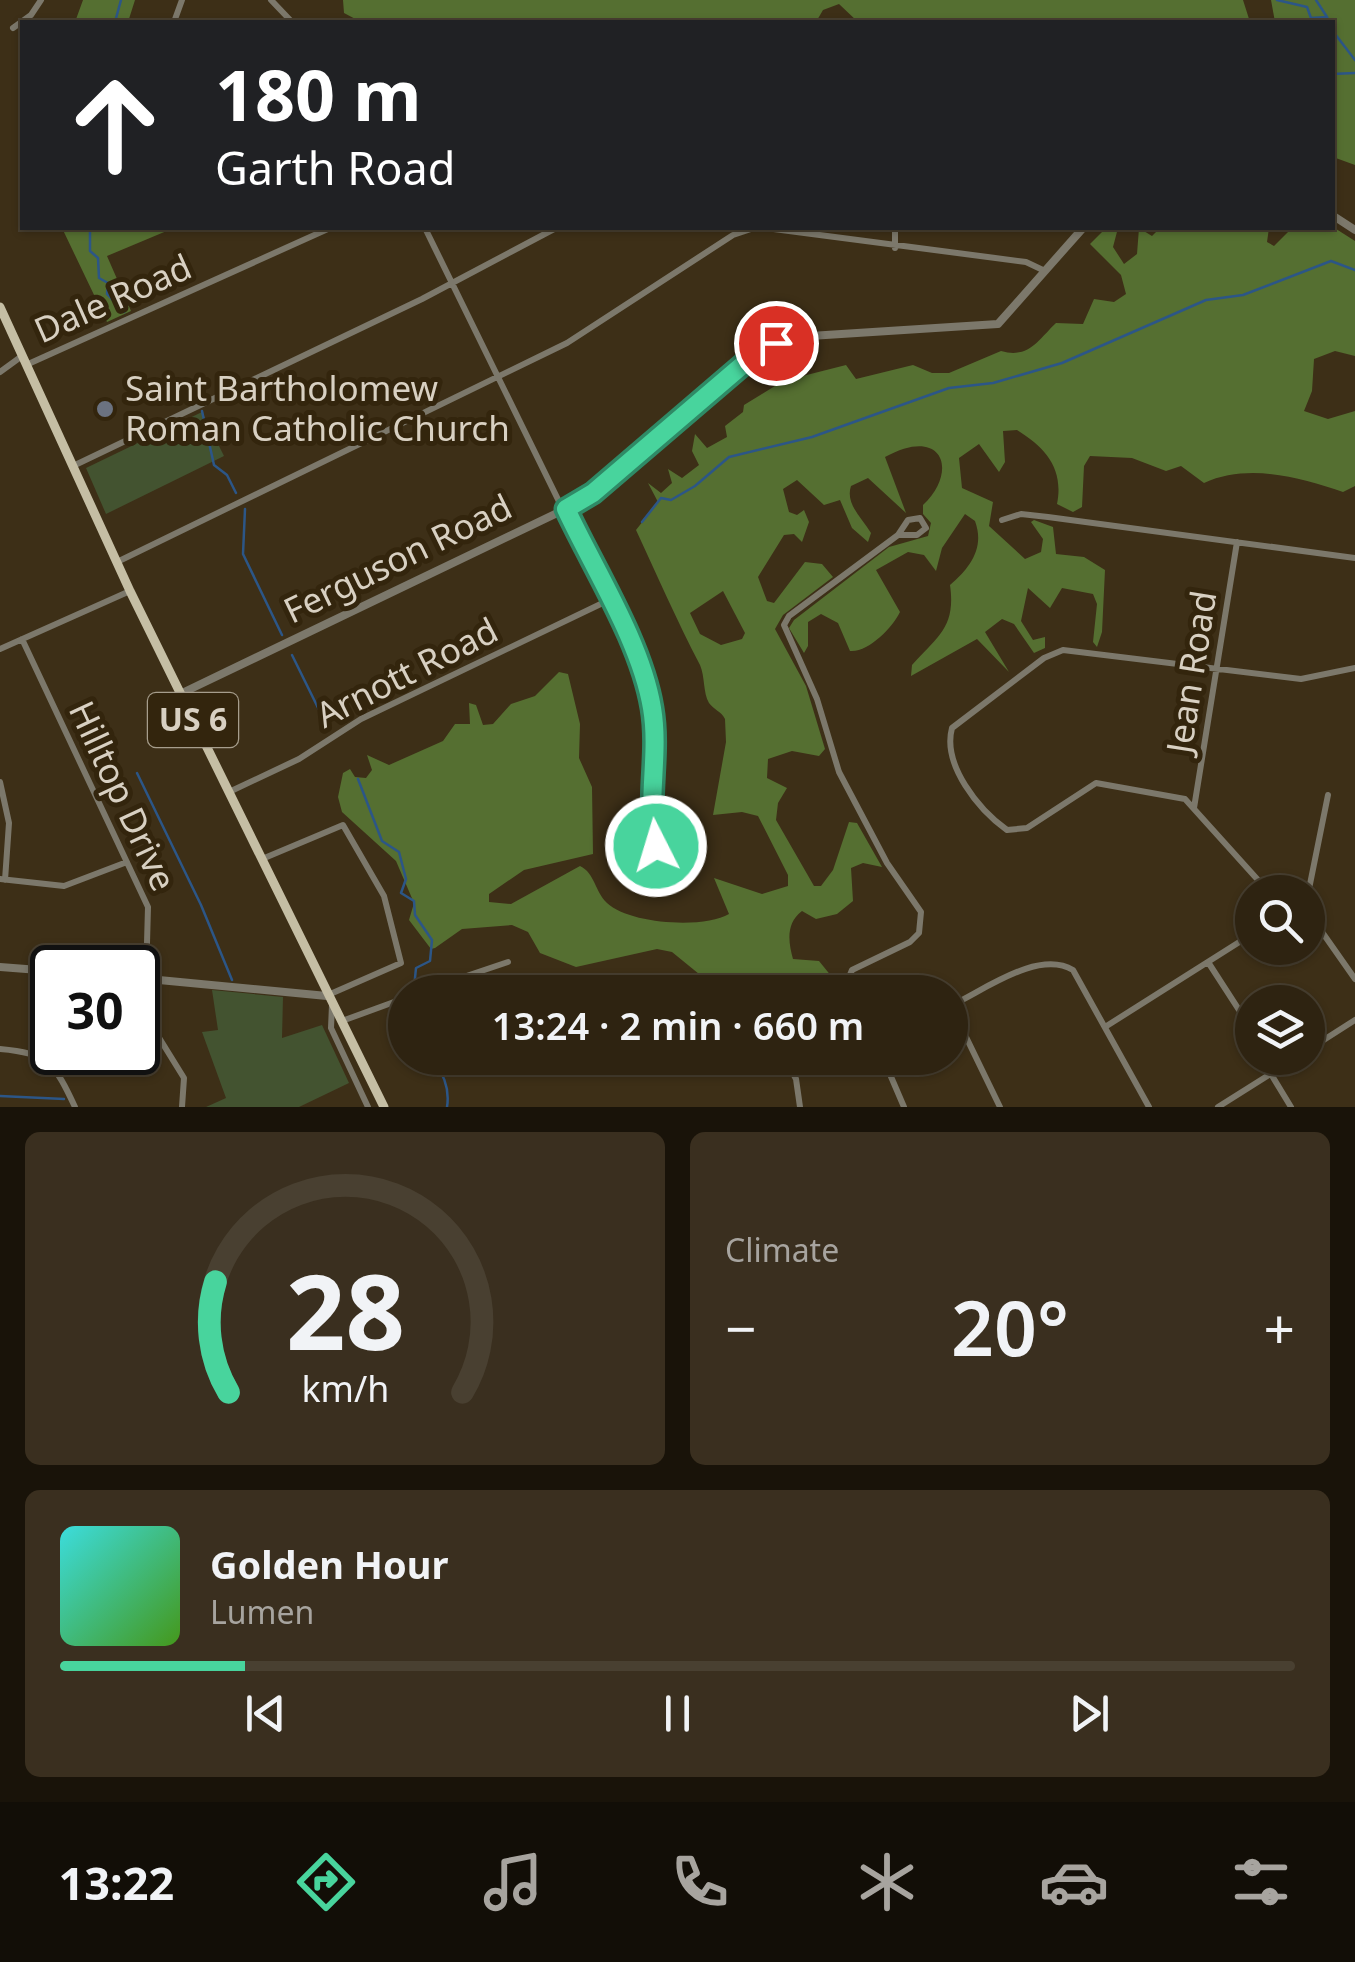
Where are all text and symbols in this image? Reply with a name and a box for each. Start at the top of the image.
text: 180 m [215,46,422,142]
icon: ahead [50,60,180,190]
text: Garth Road [215,137,455,198]
street label: Dale Road [26,242,198,353]
pin [734,301,819,386]
icon: arrive [749,316,804,371]
place label: Saint Bartholomew Roman Catholic Church [125,364,510,451]
marker: Saint Bartholomew Roman Catholic Church [94,398,116,420]
street label: Ferguson Road [276,482,519,633]
street label: Jean Road [1154,587,1227,759]
street label: Arnott Road [307,606,505,738]
street label: Hilltop Drive [59,693,188,898]
road number: US 6 [148,693,238,747]
position arrow [604,794,708,898]
map controls [1235,875,1325,1075]
button: search [1235,875,1325,965]
speed limit sign: 30 [30,945,160,1075]
button: layers [1235,985,1325,1075]
text: 13:24 · 2 min · 660 m [492,999,864,1051]
text: Climate [725,1228,839,1271]
text: 28 [286,1239,404,1380]
text: 20° [951,1276,1069,1378]
text: − [725,1290,756,1365]
text: + [1264,1290,1295,1365]
text: km/h [301,1364,389,1412]
text: Golden Hour [210,1538,448,1590]
text: Lumen [210,1590,314,1633]
icon: previous [238,1686,293,1741]
icon: pause [650,1686,705,1741]
icon: next [1062,1686,1117,1741]
icon: directions [291,1847,361,1917]
icon: music [478,1847,548,1917]
icon: phone [665,1847,735,1917]
icon: climate [852,1847,922,1917]
icon: car [1039,1847,1109,1917]
icon: filters [1226,1847,1296,1917]
text: 13:22 [59,1852,174,1913]

